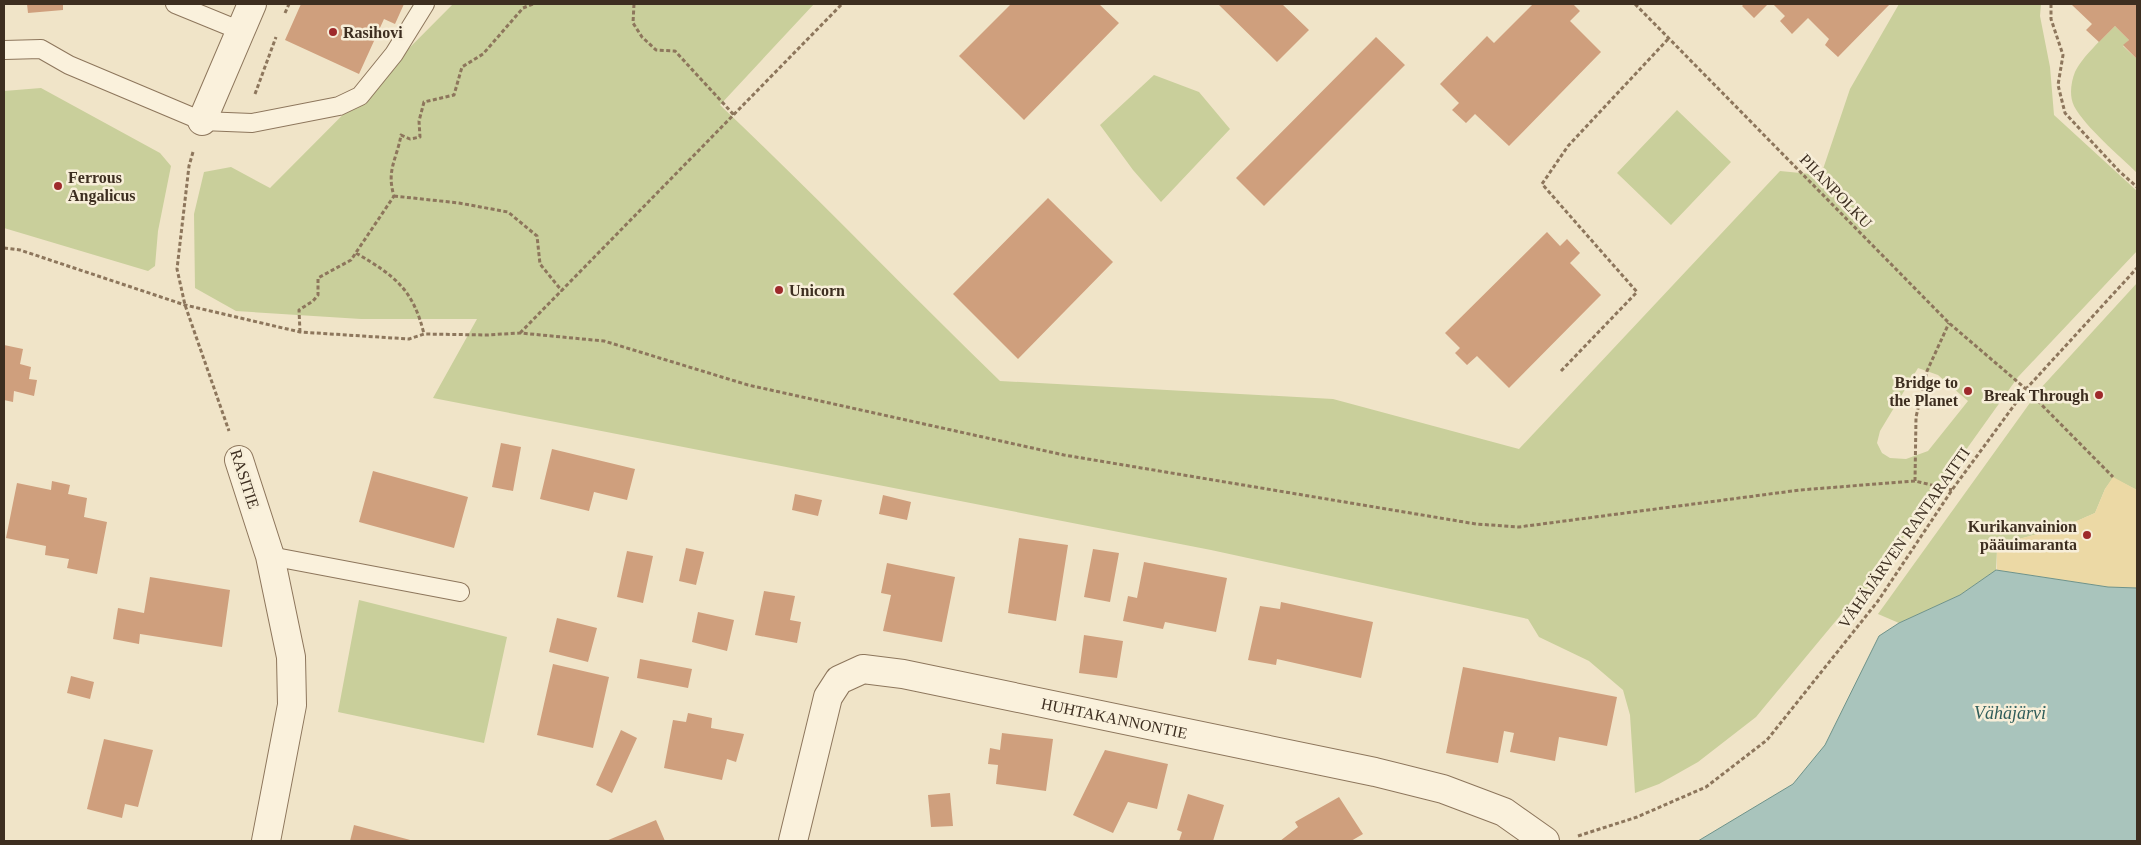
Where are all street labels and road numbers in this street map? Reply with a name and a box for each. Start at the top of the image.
street label: PIIANPOLKU [1797,151,1876,232]
street label: VÄHÄJÄRVEN RANTARAITTI [1835,444,1973,632]
street label: RASITIE [227,447,263,511]
street label: HUHTAKANNONTIE [1040,694,1189,741]

